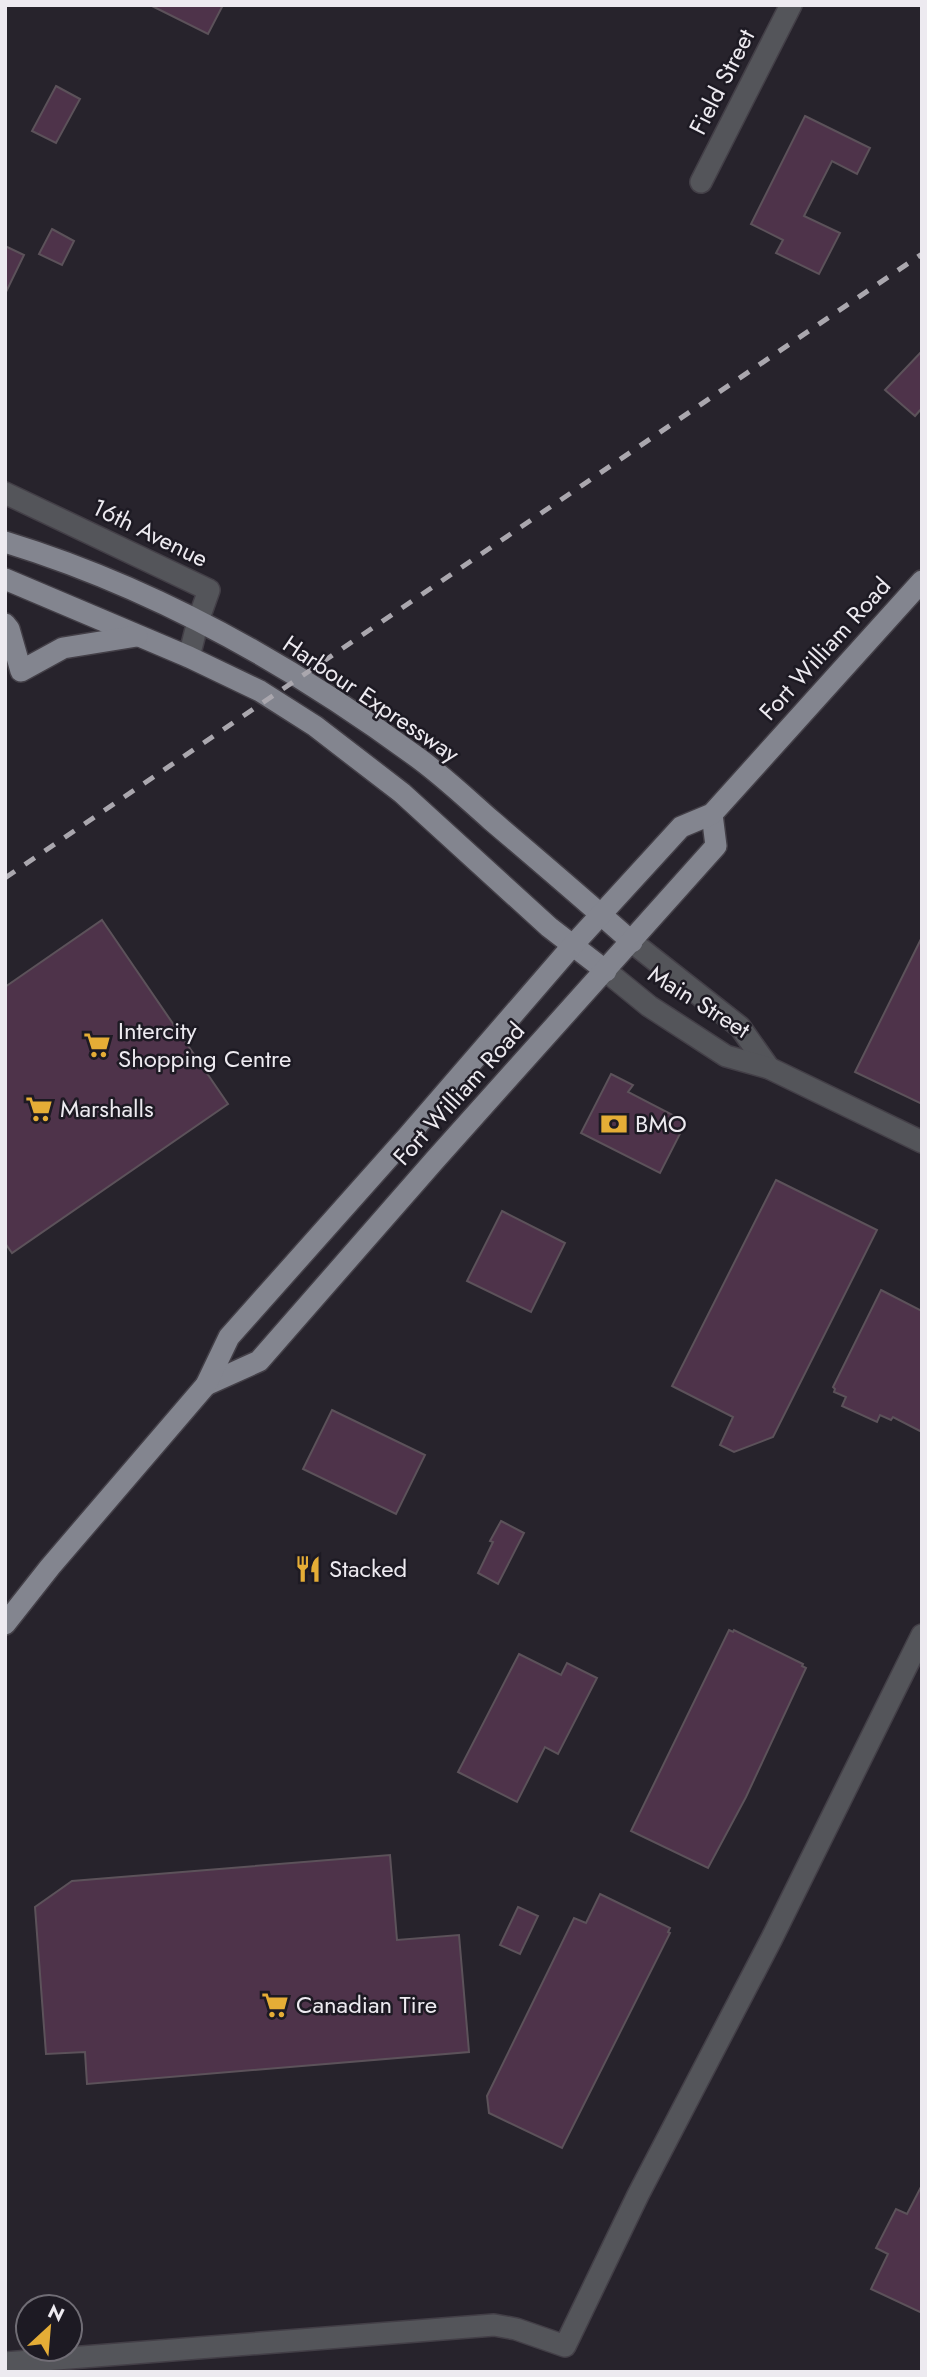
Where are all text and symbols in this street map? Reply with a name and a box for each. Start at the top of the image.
street label: Field Street [680,23,763,141]
street label: 16th Avenue [86,489,214,576]
street label: Fort William Road [751,569,899,728]
street label: Harbour Expressway [276,626,467,771]
street label: Main Street [642,956,757,1047]
place label: Intercity Shopping Centre [118,1013,291,1076]
street label: Fort William Road [385,1014,533,1173]
supermarket icon: Intercity Shopping Centre [82,1030,112,1060]
place label: Marshalls [60,1091,154,1126]
supermarket icon: Marshalls [24,1094,54,1124]
place label: BMO [635,1106,687,1141]
bank icon: BMO [599,1109,629,1139]
place label: Stacked [329,1551,407,1586]
restaurant icon: Stacked [293,1554,323,1584]
place label: Canadian Tire [296,1987,437,2022]
supermarket icon: Canadian Tire [260,1990,290,2020]
north arrow [14,2293,84,2363]
text: N [44,2298,69,2329]

